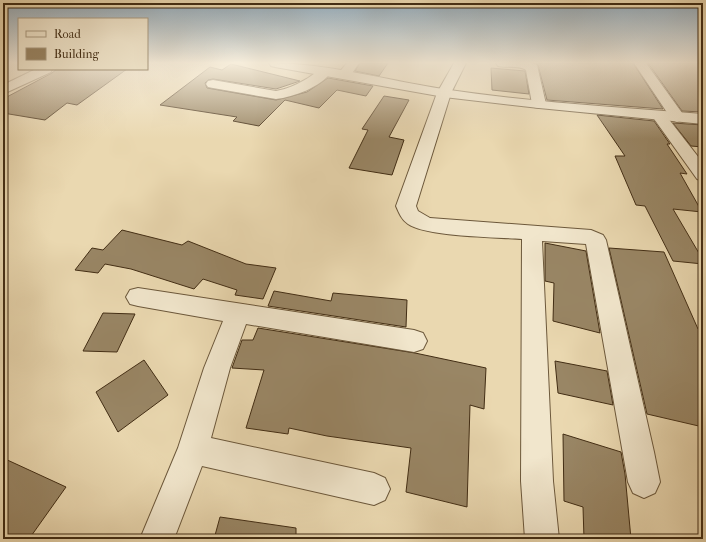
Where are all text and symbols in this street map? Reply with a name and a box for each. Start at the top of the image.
legend [18,18,148,70]
text: Road [54,27,81,41]
text: Building [54,47,99,61]

